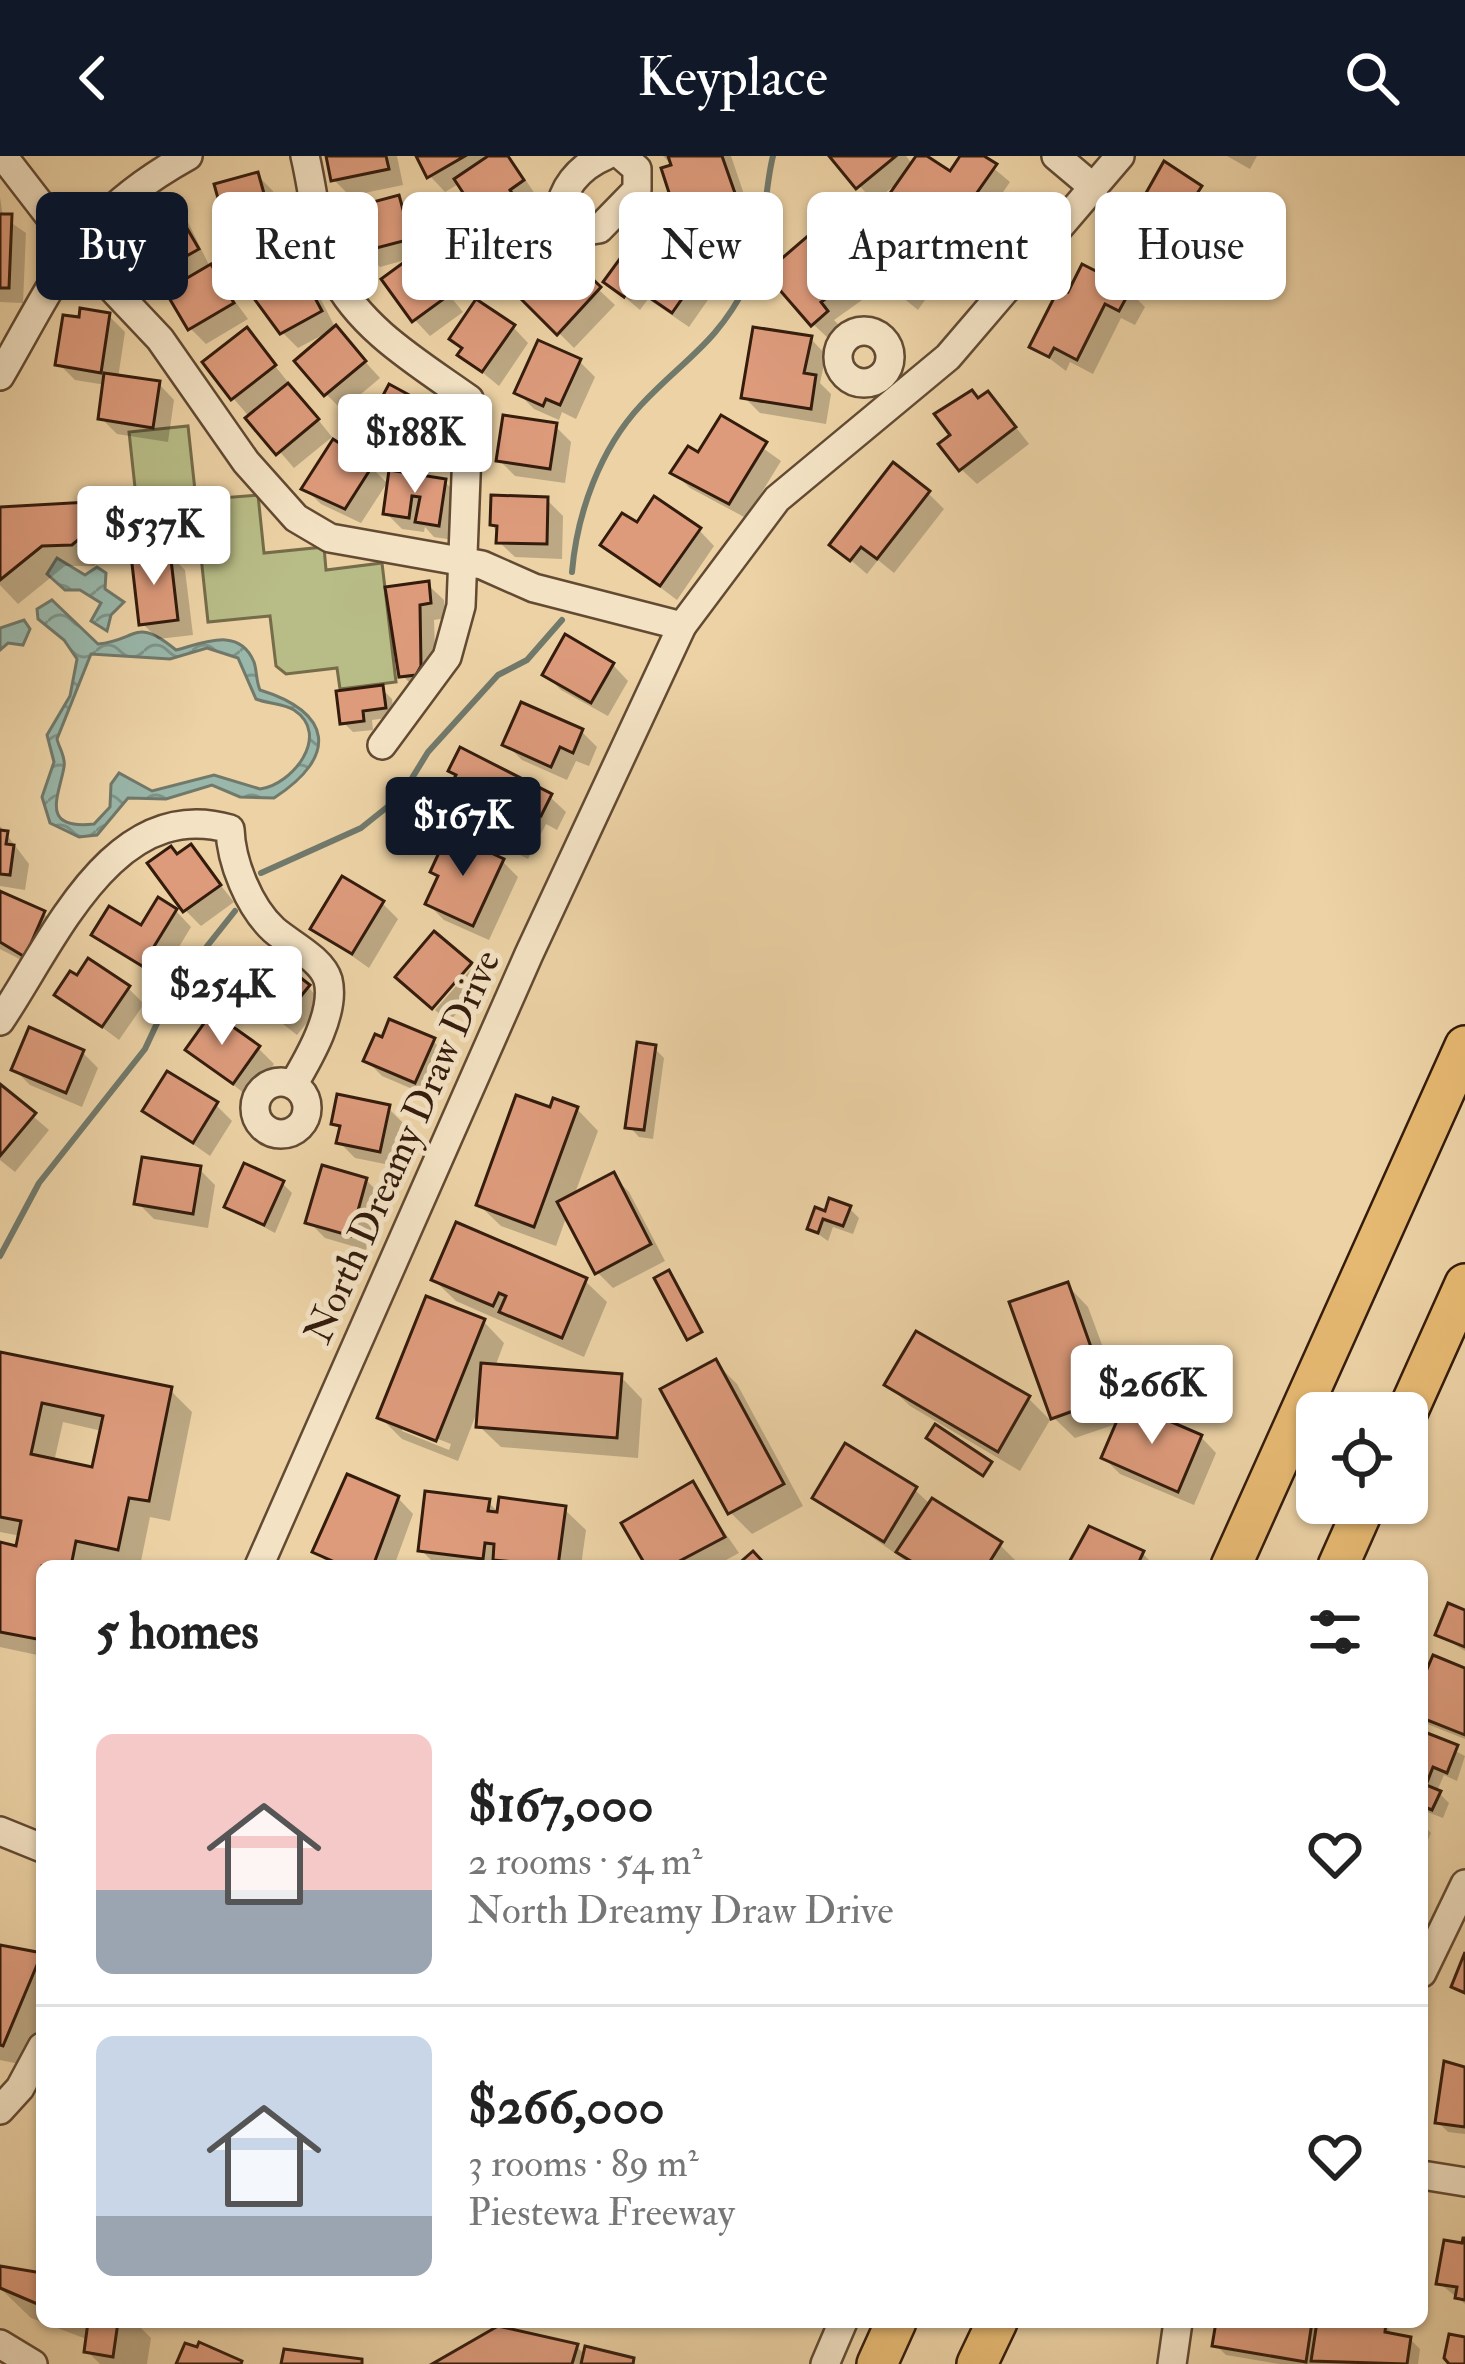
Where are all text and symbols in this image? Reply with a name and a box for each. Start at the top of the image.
text: Keyplace [637,44,828,112]
icon: back [60,45,126,111]
icon: search [1339,45,1405,111]
chip: Buy [36,192,188,300]
chip: Rent [212,192,378,300]
chip: Filters [402,192,595,300]
chip: New [619,192,783,300]
chip: Apartment [807,192,1071,300]
chip: House [1095,192,1286,300]
pin: $188K [331,394,499,496]
text: $188K [365,408,465,457]
pin: $537K [70,486,238,588]
text: $537K [104,500,204,549]
pin: $167K [379,777,547,879]
text: $167K [413,791,513,840]
street label: North Dreamy Draw Drive [293,942,511,1351]
pin: $254K [138,946,306,1048]
text: $254K [169,960,275,1009]
pin: $266K [1068,1345,1236,1447]
text: $266K [1098,1359,1206,1408]
map controls [1296,1392,1428,1524]
button: locate [1296,1392,1428,1524]
icon: filters [1302,1599,1368,1665]
text: 5 homes [96,1600,259,1664]
text: $167,000 [468,1773,654,1837]
icon: home [192,1782,336,1926]
icon: heart [1302,1821,1368,1887]
text: 2 rooms · 54 m² [468,1837,702,1886]
text: North Dreamy Draw Drive [468,1886,894,1935]
text: $266,000 [468,2075,665,2139]
icon: home [192,2084,336,2228]
icon: heart [1302,2123,1368,2189]
text: 3 rooms · 89 m² [468,2139,699,2188]
text: Piestewa Freeway [468,2188,735,2237]

